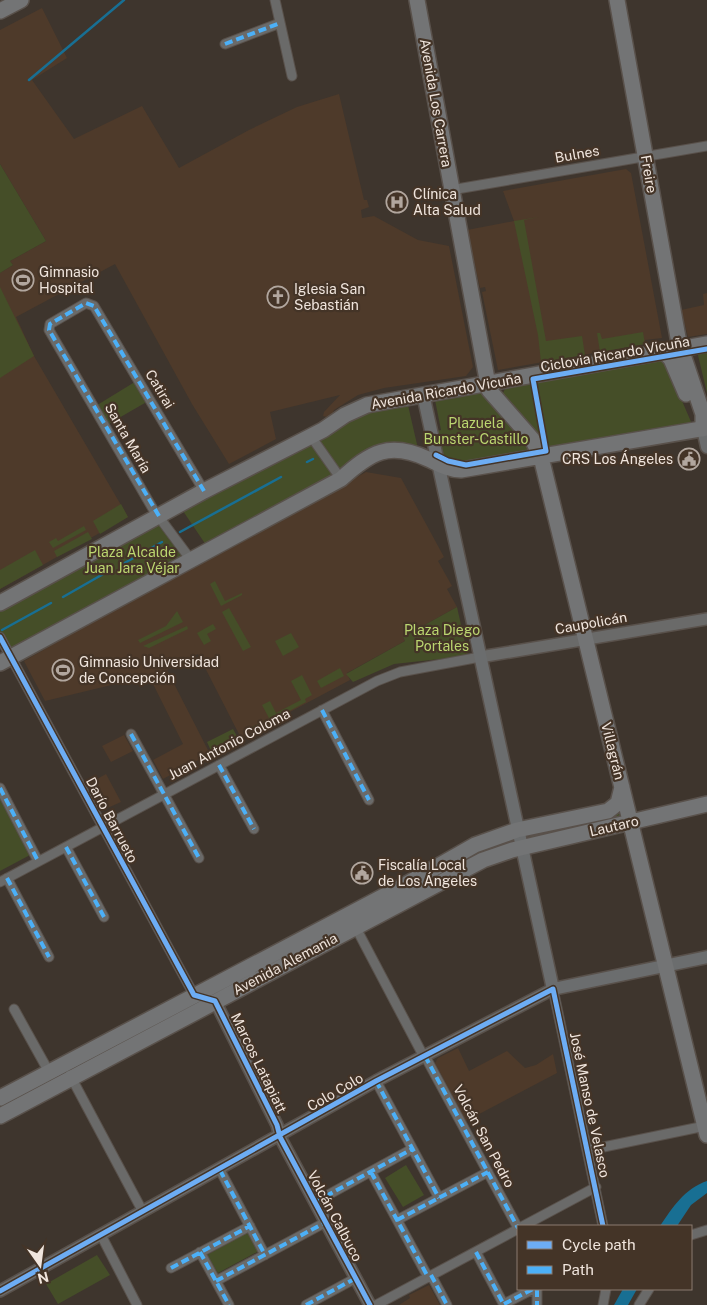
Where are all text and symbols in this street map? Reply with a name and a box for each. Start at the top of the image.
street label: Avenida Los Carrera [417,38,455,168]
street label: Bulnes [554,142,600,166]
street label: Freire [638,154,660,194]
place label: Clínica Alta Salud [413,186,481,218]
hospital icon: Clínica Alta Salud [385,190,409,214]
place label: Gimnasio Hospital [39,264,99,296]
sports icon: Gimnasio Hospital [11,268,35,292]
place label: Iglesia San Sebastián [294,281,365,313]
church icon: Iglesia San Sebastián [266,285,290,309]
street label: Ciclovia Ricardo Vicuña [539,333,691,375]
street label: Catirai [142,367,178,411]
street label: Avenida Ricardo Vicuña [370,370,522,412]
street label: Santa María [102,400,154,476]
park label: Plazuela Bunster-Castillo [424,415,528,447]
public building icon: CRS Los Ángeles [677,447,701,471]
place label: CRS Los Ángeles [562,450,673,467]
park label: Plaza Alcalde Juan Jara Véjar [84,544,180,576]
street label: Caupolicán [554,609,628,637]
park label: Plaza Diego Portales [404,622,480,654]
place label: Gimnasio Universidad de Concepción [79,654,219,686]
sports icon: Gimnasio Universidad de Concepción [51,658,75,682]
street label: Juan Antonio Coloma [165,705,293,783]
street label: Villagrán [598,721,628,781]
street label: Darío Barrueto [83,775,141,866]
street label: Lautaro [588,813,640,839]
place label: Fiscalía Local de Los Ángeles [378,857,477,889]
public building icon: Fiscalía Local de Los Ángeles [350,861,374,885]
street label: Avenida Alemania [230,930,340,998]
street label: Marcos Latapiatt [228,1010,290,1116]
street label: José Manso de Velasco [567,1031,613,1179]
street label: Colo Colo [304,1070,366,1114]
street label: Volcán San Pedro [450,1082,518,1190]
street label: Volcán Calbuco [304,1168,366,1264]
legend [517,1225,692,1290]
text: Cycle path [562,1236,636,1253]
north arrow [15,1240,65,1290]
text: Path [562,1261,594,1278]
text: N [36,1269,50,1287]

